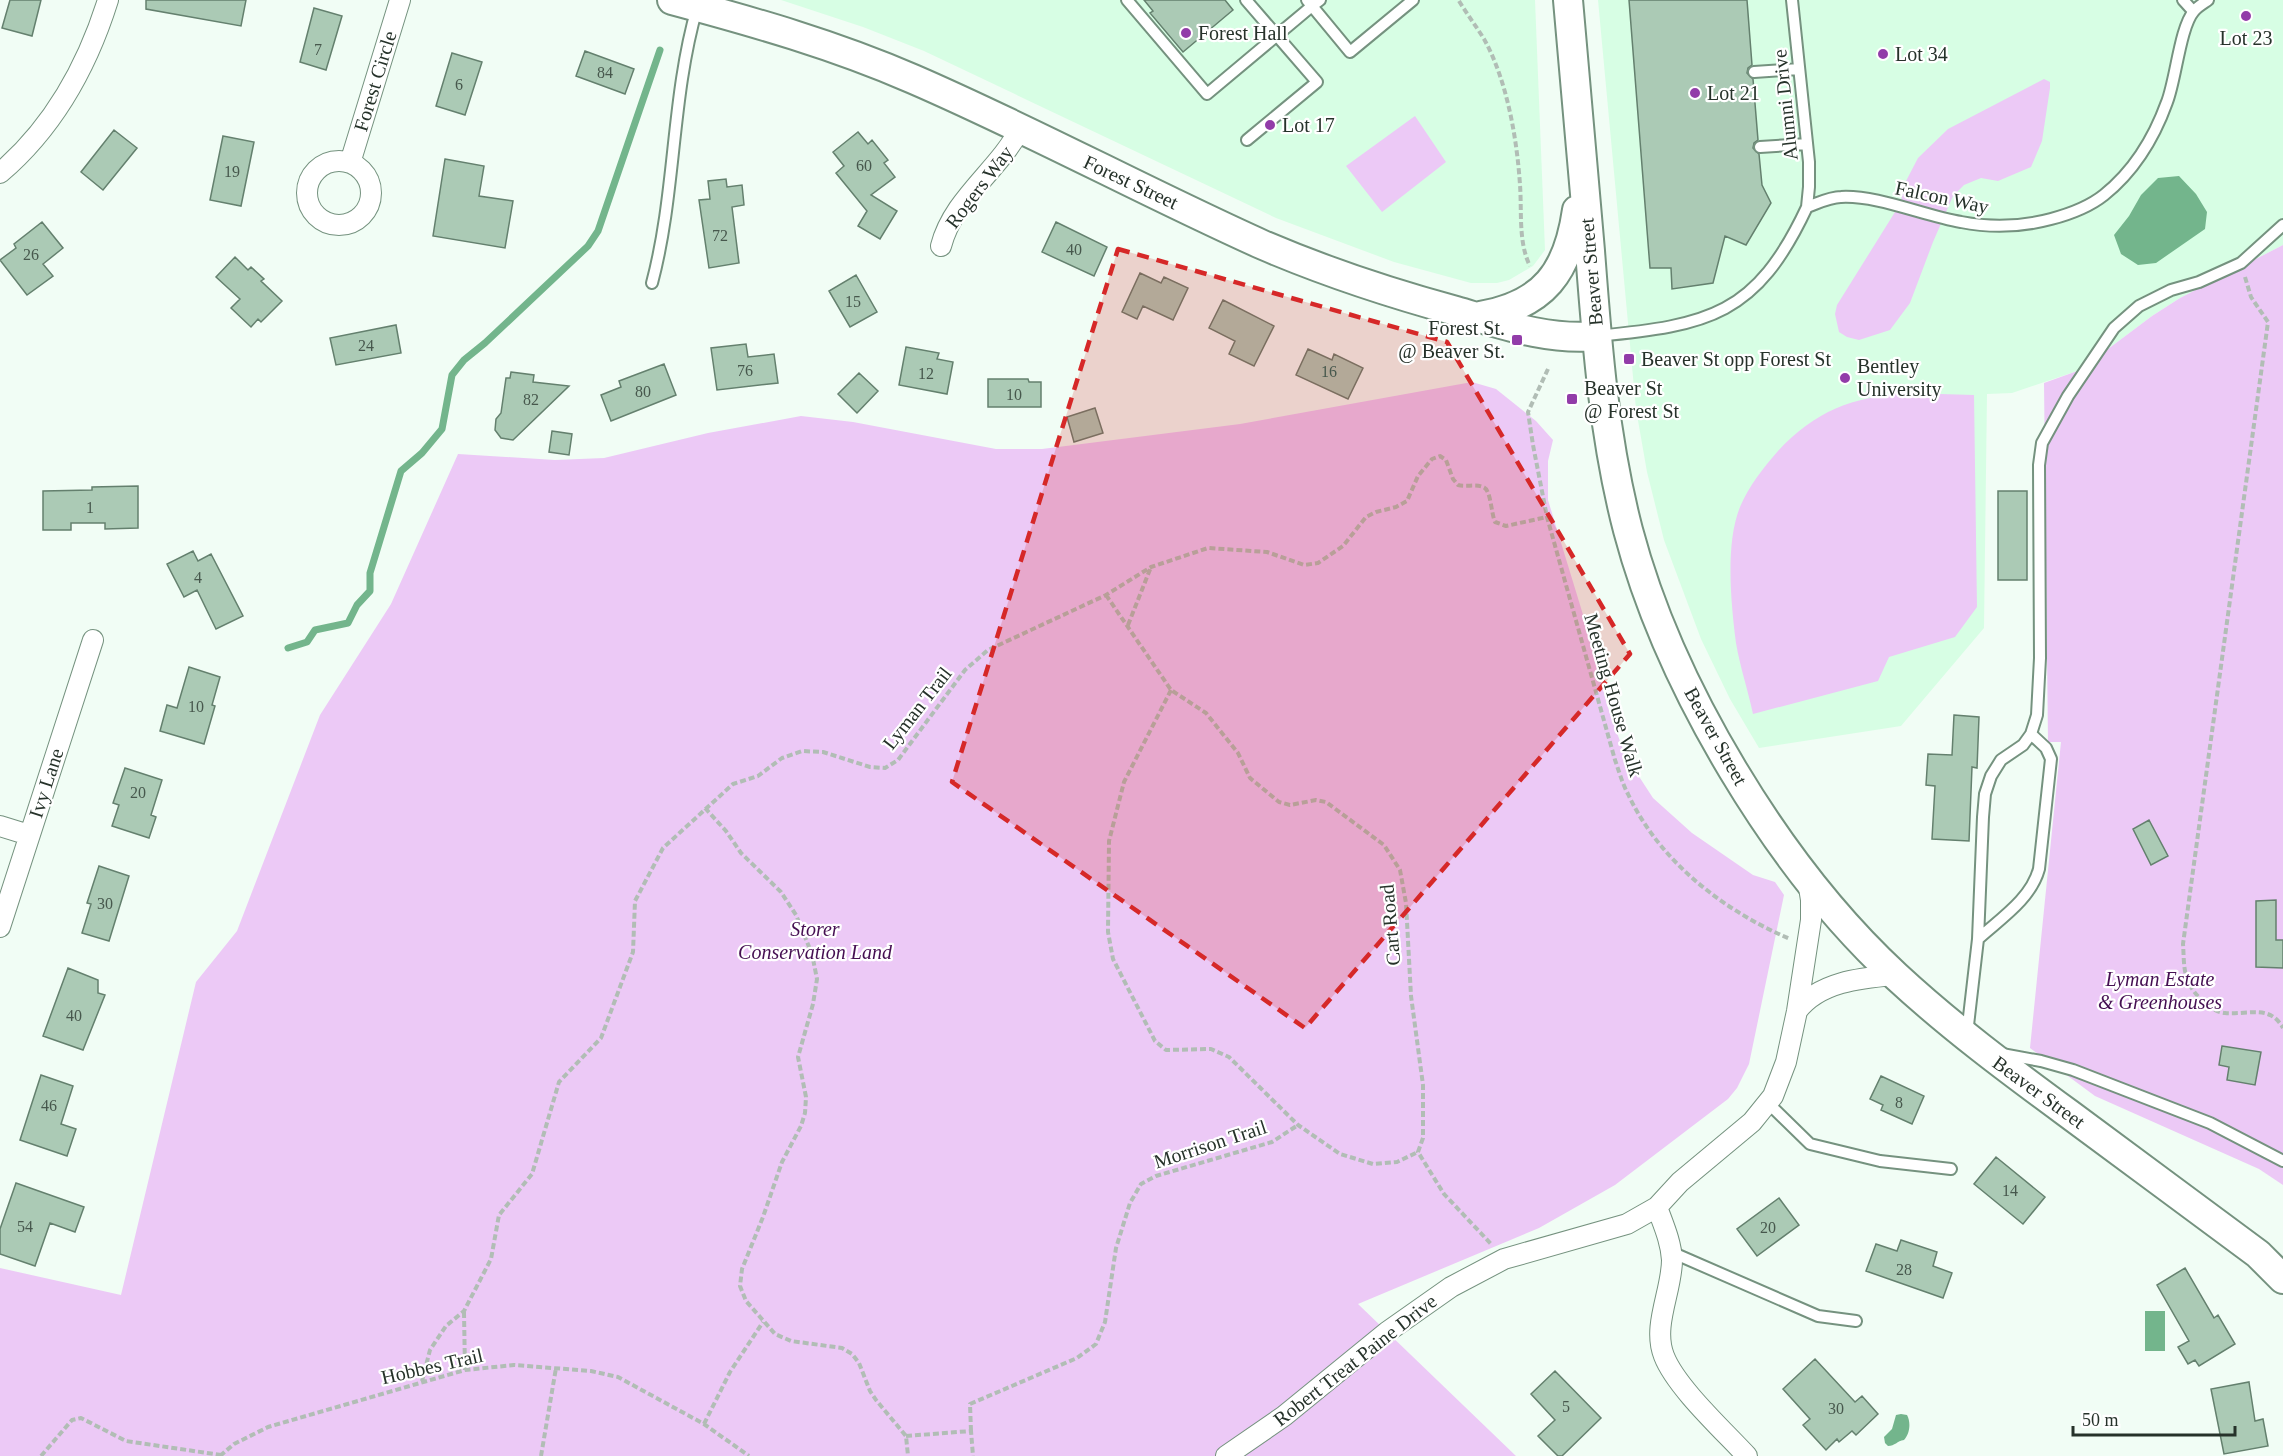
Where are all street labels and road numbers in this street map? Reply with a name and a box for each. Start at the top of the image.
street label: Forest Circle [349,28,401,134]
street label: Alumni Drive [1768,48,1802,162]
street label: Rogers Way [941,141,1018,233]
street label: Forest Street [1080,151,1182,214]
street label: Falcon Way [1893,176,1991,219]
street label: Beaver Street [1575,217,1607,327]
street label: Meeting House Walk [1579,611,1648,780]
street label: Lyman Trail [878,662,957,754]
street label: Beaver Street [1680,683,1752,789]
street label: Ivy Lane [24,745,69,821]
street label: Cart Road [1375,883,1405,967]
street label: Beaver Street [1989,1051,2090,1133]
street label: Morrison Trail [1151,1115,1270,1173]
street label: Robert Treat Paine Drive [1269,1290,1441,1430]
street label: Hobbes Trail [379,1343,486,1388]

